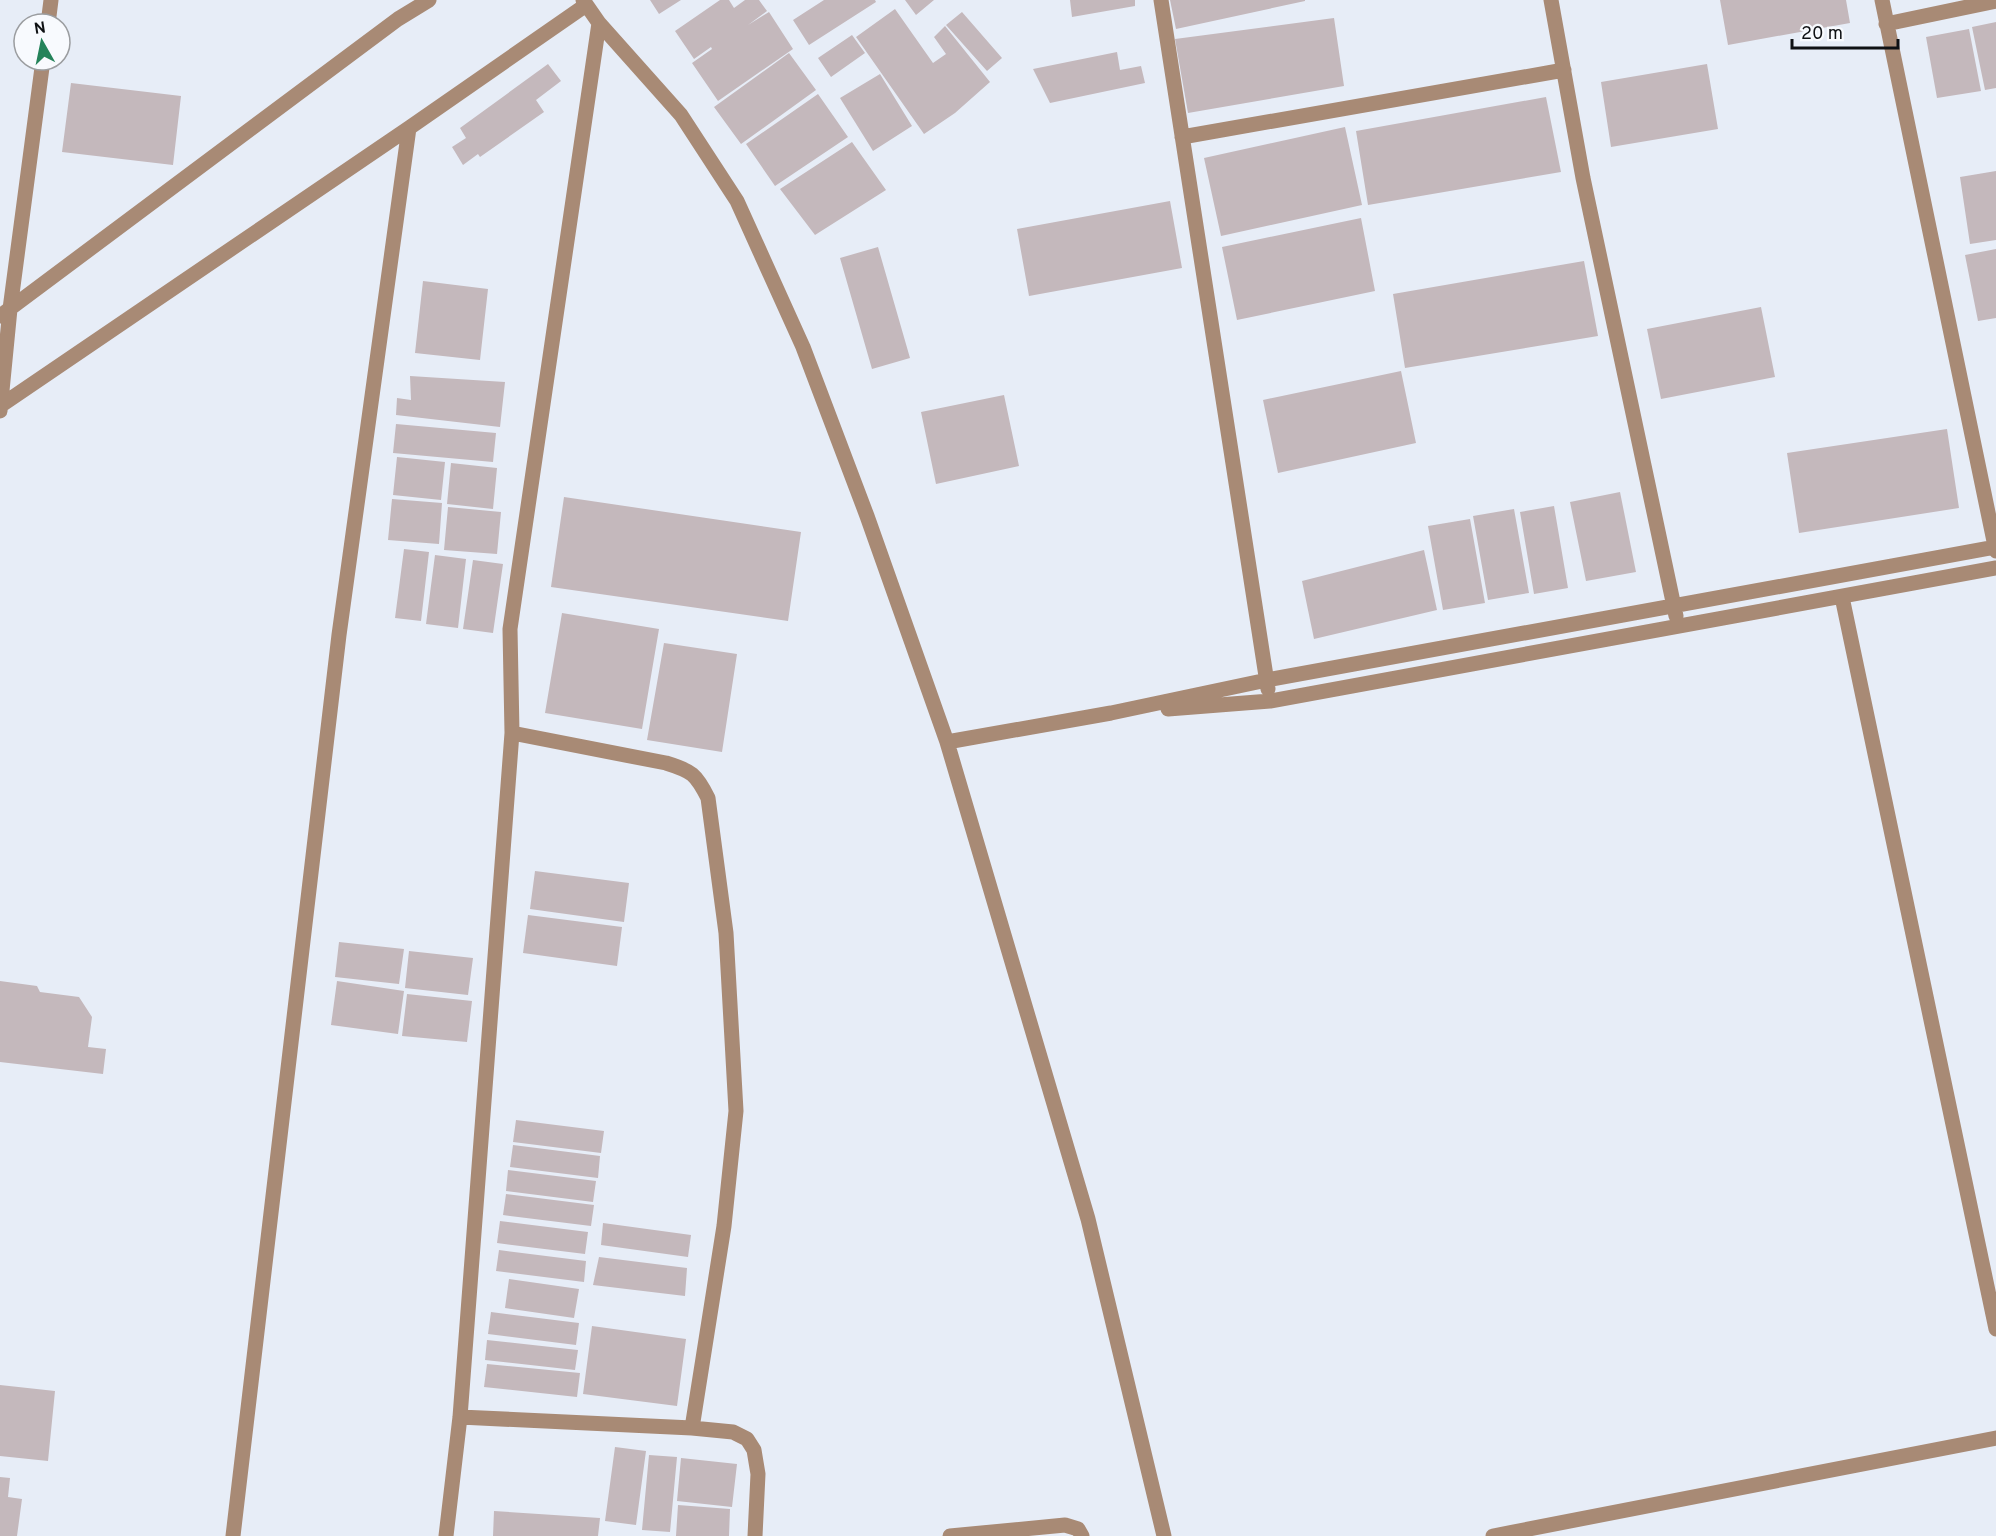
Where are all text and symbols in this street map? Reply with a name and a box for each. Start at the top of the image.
north arrow [12,12,72,72]
scale bar [1792,12,1898,50]
text: N [33,18,47,40]
text: 20 m [1801,23,1843,46]

